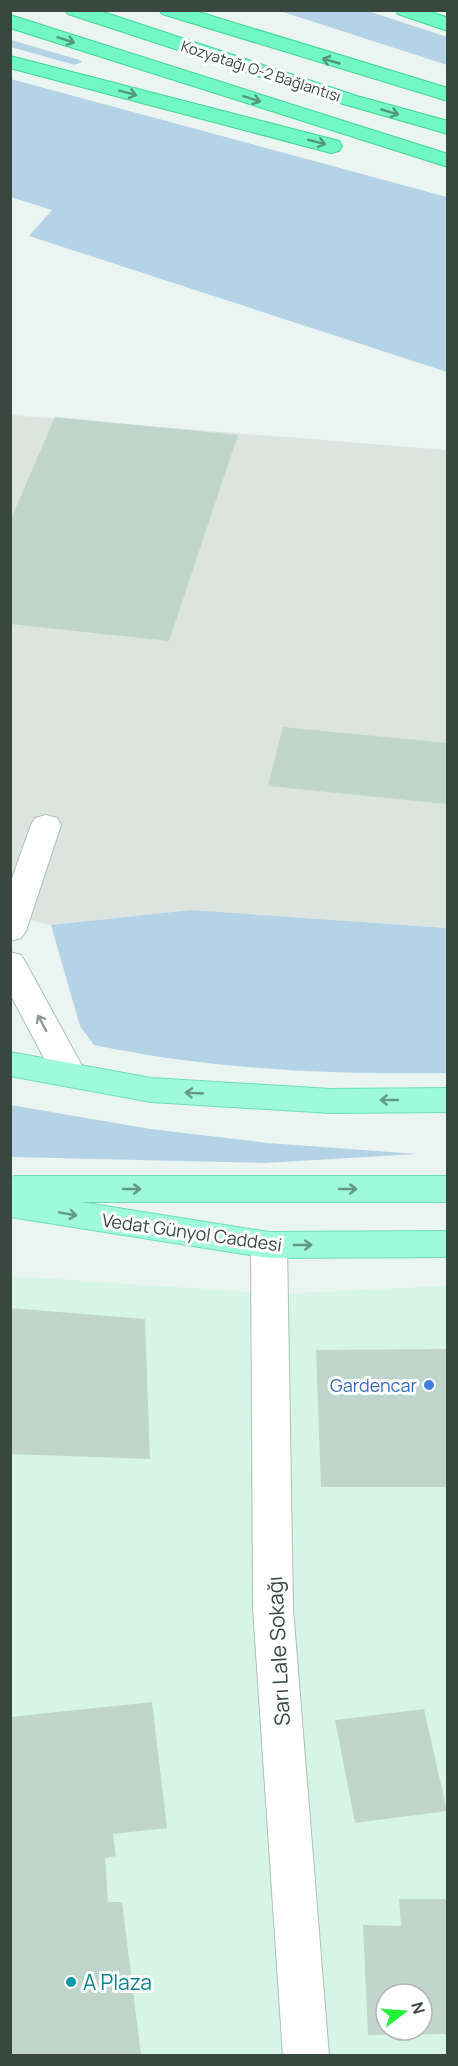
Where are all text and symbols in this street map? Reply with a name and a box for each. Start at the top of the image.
one-way arrow [56,35,75,46]
street label: Kozyatağı O-2 Bağlantısı [178,35,344,107]
one-way arrow [322,55,341,66]
one-way arrow [118,88,137,99]
one-way arrow [242,94,261,105]
one-way arrow [380,107,399,118]
one-way arrow [307,137,326,148]
one-way arrow [36,1015,48,1032]
one-way arrow [185,1087,205,1098]
one-way arrow [380,1094,400,1106]
one-way arrow [121,1183,141,1195]
one-way arrow [337,1183,357,1195]
street label: Vedat Günyol Caddesi [100,1207,284,1257]
one-way arrow [58,1209,77,1220]
one-way arrow [292,1239,312,1251]
place label: Gardencar [330,1373,417,1397]
marker: Gardencar [422,1378,436,1392]
street label: Sarı Lale Sokağı [260,1575,296,1727]
place label: A Plaza [83,1968,152,1996]
marker: A Plaza [64,1975,78,1989]
north arrow [374,1982,434,2042]
text: N [406,1999,431,2016]

